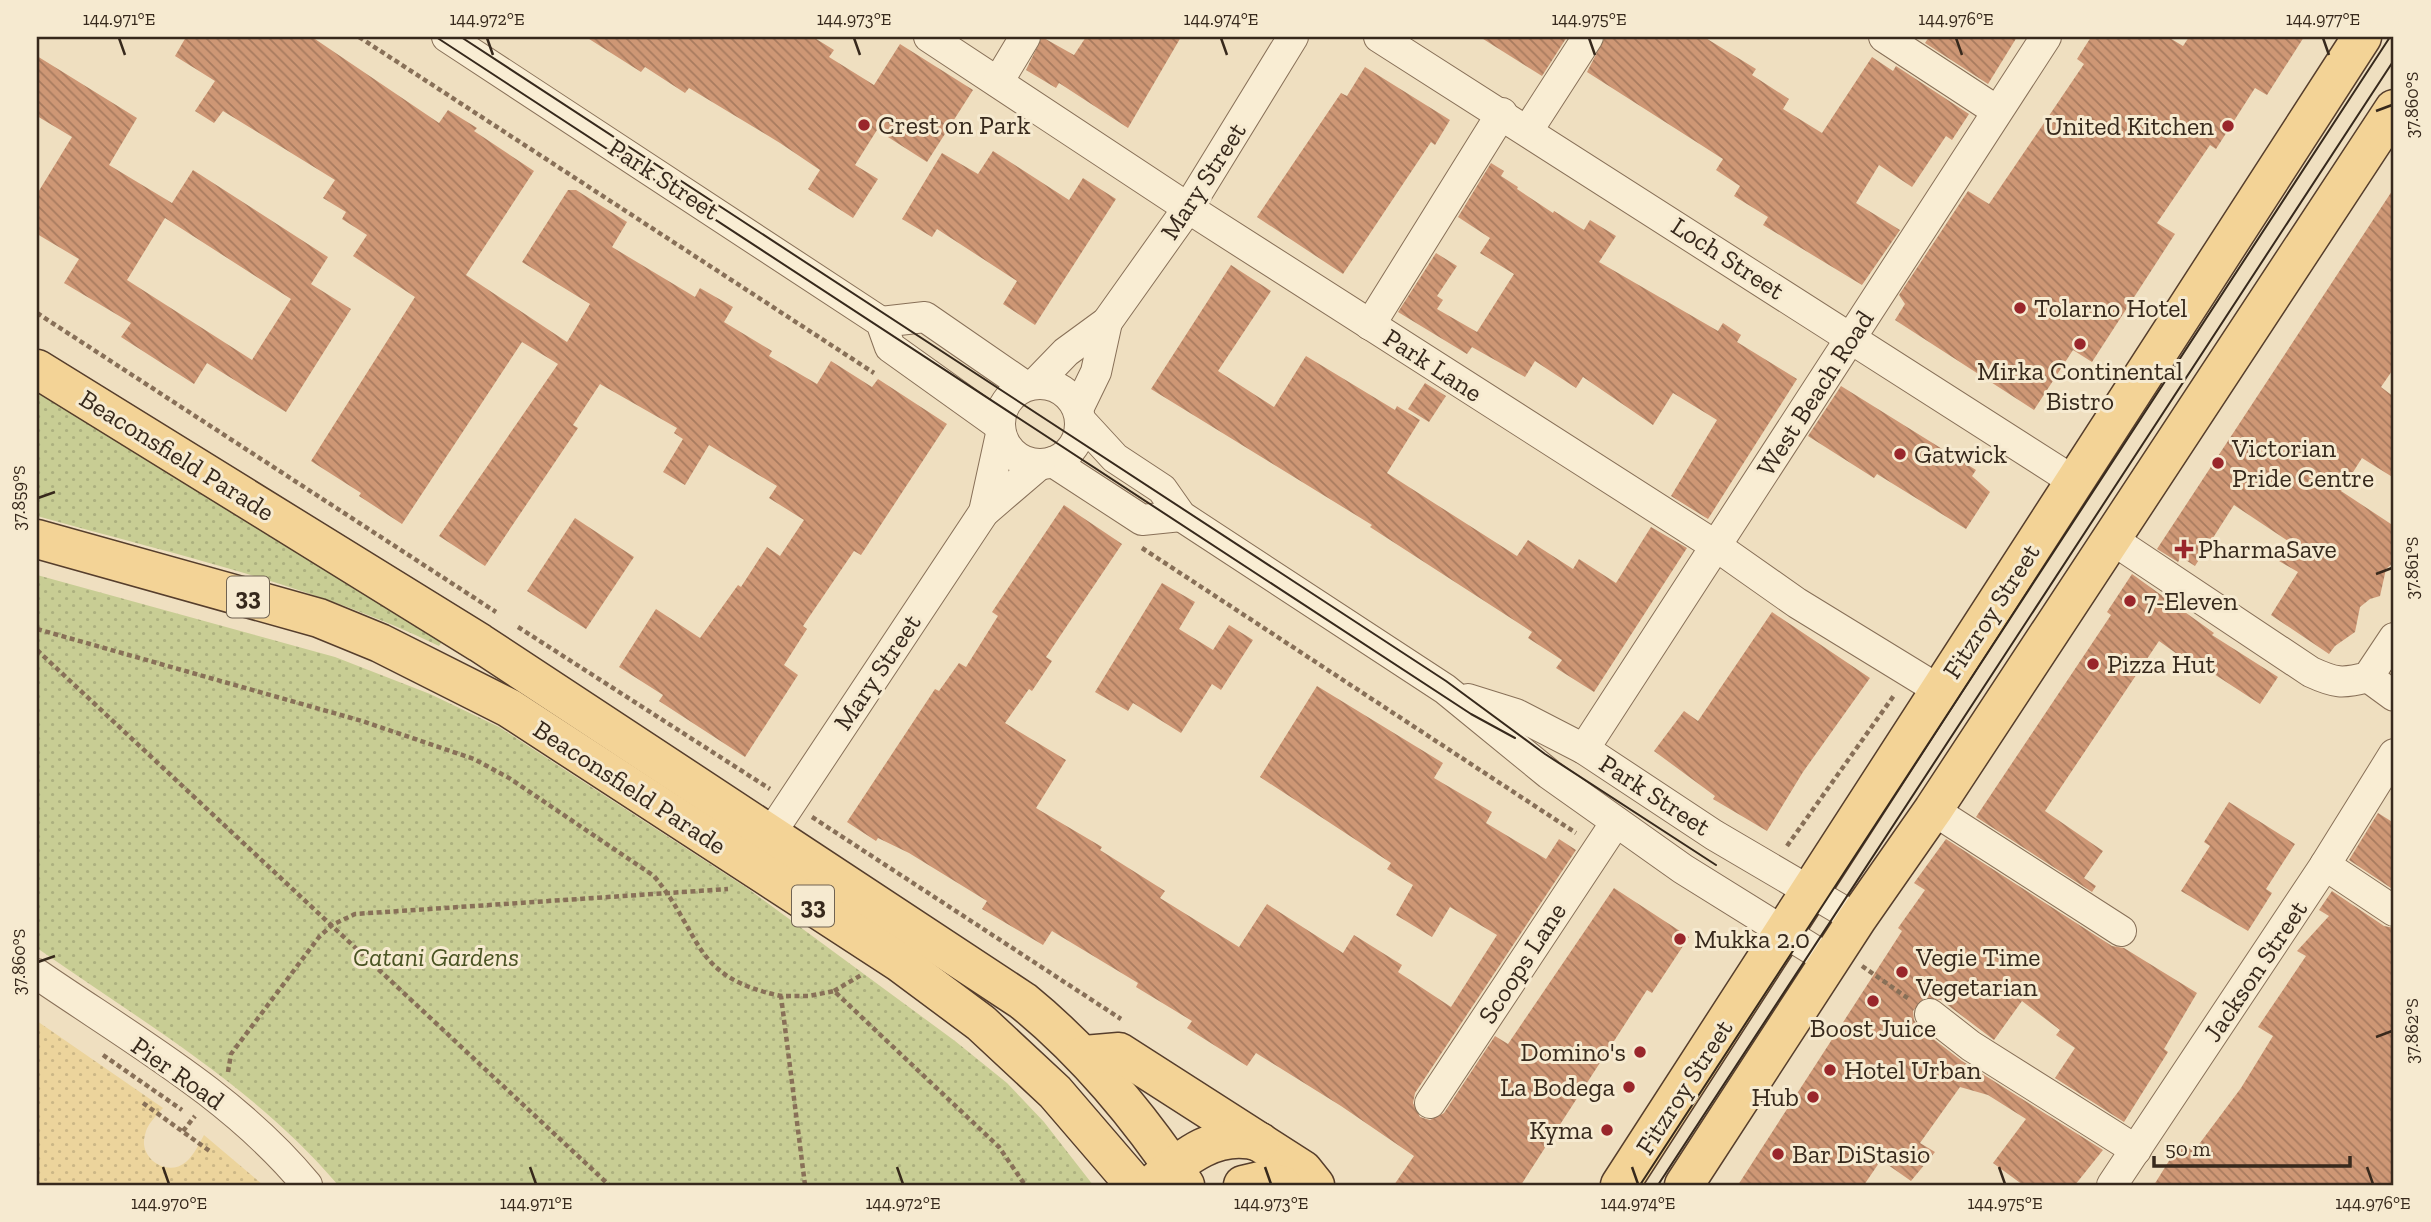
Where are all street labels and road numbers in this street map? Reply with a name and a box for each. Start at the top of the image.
street label: Mary Street [1153,116,1253,246]
street label: Park Street [602,131,726,227]
street label: Loch Street [1666,210,1791,307]
street label: West Beach Road [1750,304,1880,482]
street label: Park Lane [1378,321,1488,409]
street label: Beaconsfield Parade [74,382,280,528]
street label: Fitzroy Street [1936,537,2047,684]
road number: 33 [227,576,269,618]
street label: Mary Street [826,608,928,736]
street label: Beaconsfield Parade [528,713,732,861]
street label: Park Street [1593,747,1717,843]
road number: 33 [792,885,834,926]
street label: Jackson Street [2196,894,2314,1048]
street label: Scoops Lane [1471,896,1573,1030]
street label: Fitzroy Street [1629,1013,1740,1160]
street label: Pier Road [125,1029,231,1117]

